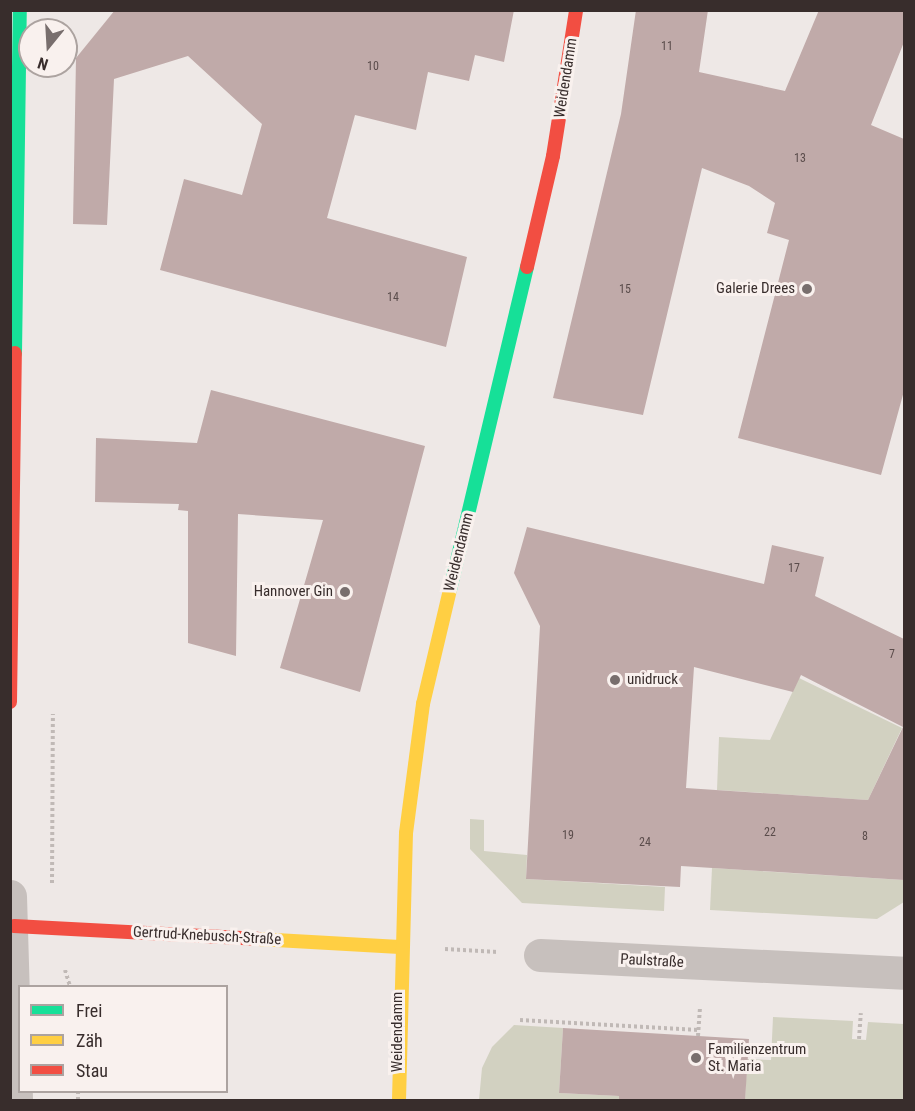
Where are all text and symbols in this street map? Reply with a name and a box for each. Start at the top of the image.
north arrow [18,18,78,78]
street label: Weidendamm [551,37,581,119]
house number: 11 [661,40,673,54]
text: N [35,53,51,74]
house number: 10 [367,60,379,74]
house number: 13 [794,152,806,166]
place label: Galerie Drees [716,280,795,298]
marker: Galerie Drees [800,282,814,296]
house number: 15 [619,283,631,297]
house number: 14 [387,291,399,305]
street label: Weidendamm [441,511,477,593]
house number: 17 [788,562,800,576]
place label: Hannover Gin [254,583,333,601]
marker: Hannover Gin [338,585,352,599]
house number: 7 [889,648,895,662]
place label: unidruck [627,671,678,689]
marker: unidruck [608,673,622,687]
house number: 22 [764,826,776,840]
house number: 19 [562,829,574,843]
house number: 8 [862,830,868,844]
house number: 24 [639,836,651,850]
street label: Gertrud-Knebusch-Straße [132,923,282,949]
street label: Paulstraße [620,950,684,972]
legend [18,985,228,1093]
street label: Weidendamm [389,992,407,1072]
text: Frei [76,1000,102,1021]
text: Zäh [76,1030,103,1051]
place label: Familienzentrum St. Maria [708,1040,806,1075]
marker: Familienzentrum St. Maria [689,1051,703,1065]
text: Stau [76,1060,108,1081]

